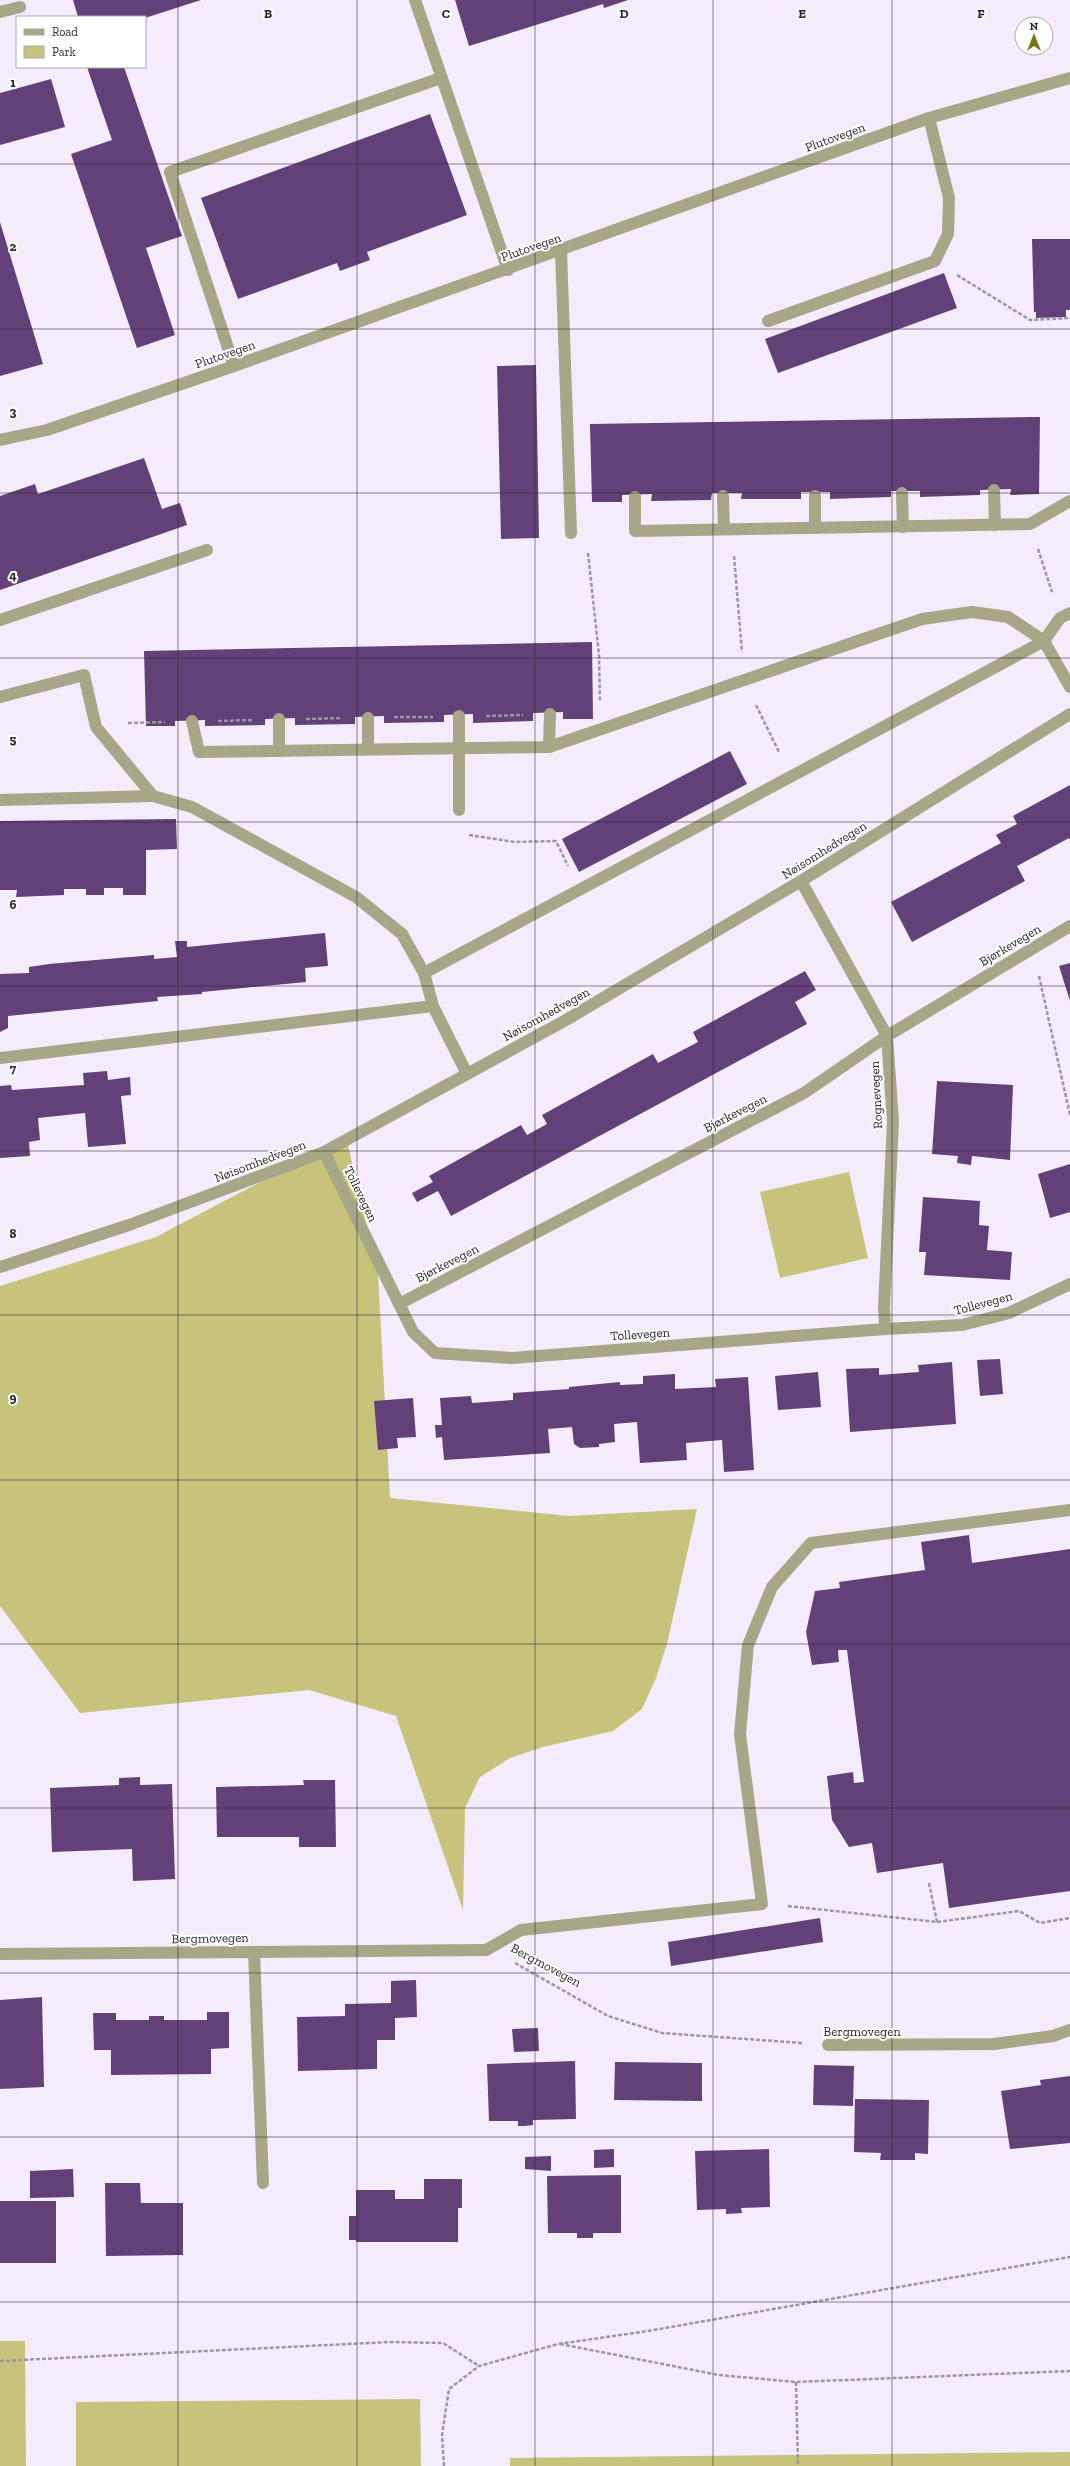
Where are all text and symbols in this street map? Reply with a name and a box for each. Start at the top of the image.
text: B [264,6,272,21]
text: C [442,6,450,21]
text: D [619,6,629,21]
text: E [798,6,806,21]
text: F [977,6,985,21]
legend [16,16,146,68]
north arrow [1014,16,1054,56]
text: N [1030,20,1039,33]
text: Road [52,25,78,39]
text: Park [52,45,77,59]
text: 1 [10,75,16,90]
street label: Plutovegen [803,119,868,155]
street label: Plutovegen [499,230,564,264]
text: 2 [10,239,17,254]
street label: Plutovegen [193,337,258,371]
text: 3 [10,404,17,419]
text: 4 [9,568,17,583]
text: 5 [10,732,17,747]
street label: Nøisomhedvegen [779,818,869,882]
text: 6 [10,897,17,912]
street label: Bjørkevegen [977,921,1044,970]
street label: Nøisomhedvegen [500,984,592,1044]
street label: Rognevegen [867,1060,885,1129]
text: 7 [10,1061,17,1076]
street label: Bjørkevegen [701,1090,770,1136]
street label: Nøisomhedvegen [212,1136,308,1185]
street label: Tollevegen [341,1164,381,1225]
text: 8 [9,1226,17,1241]
street label: Bjørkevegen [413,1240,482,1286]
street label: Tollevegen [952,1288,1014,1318]
street label: Tollevegen [610,1324,671,1344]
text: 9 [10,1390,17,1405]
street label: Bergmovegen [171,1930,249,1946]
street label: Bergmovegen [508,1940,584,1990]
street label: Bergmovegen [823,2024,901,2039]

